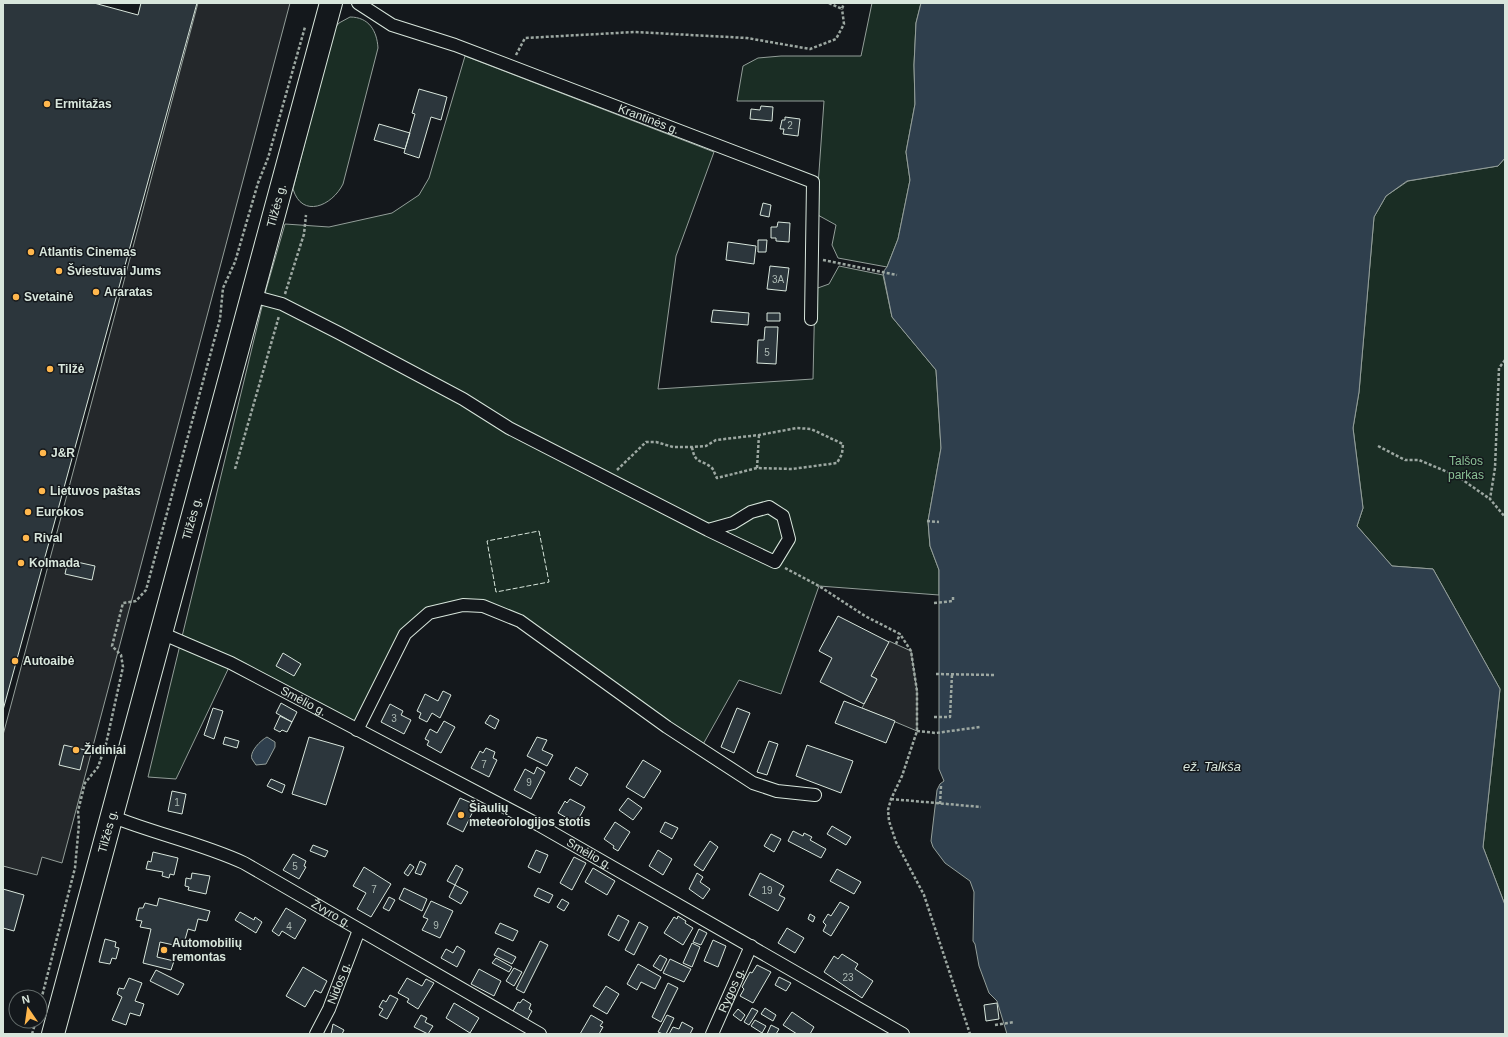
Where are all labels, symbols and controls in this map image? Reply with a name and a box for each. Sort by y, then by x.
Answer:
place label: Ermitažas [55,97,112,111]
marker: Ermitažas [42,99,52,109]
street label: Krantinės g. [616,101,681,137]
house number: 2 [787,120,793,131]
street label: Tilžės g. [264,182,289,229]
place label: Atlantis Cinemas [39,245,137,259]
marker: Atlantis Cinemas [26,247,36,257]
place label: Šviestuvai Jums [67,263,161,278]
marker: Šviestuvai Jums [54,266,64,276]
house number: 3A [772,274,784,285]
place label: Araratas [104,285,153,299]
marker: Araratas [91,287,101,297]
place label: Svetainė [24,290,74,304]
marker: Svetainė [11,292,21,302]
house number: 5 [764,347,770,358]
place label: Tilžė [58,362,85,376]
marker: Tilžė [45,364,55,374]
place label: J&R [51,446,75,460]
marker: J&R [38,448,48,458]
park label: Talšos parkas [1448,454,1484,482]
place label: Lietuvos paštas [50,484,141,498]
marker: Lietuvos paštas [37,486,47,496]
street label: Tilžės g. [179,495,205,542]
place label: Eurokos [36,505,84,519]
marker: Eurokos [23,507,33,517]
place label: Rival [34,531,63,545]
marker: Rival [21,533,31,543]
place label: Kolmada [29,556,80,570]
marker: Kolmada [16,558,26,568]
place label: Autoaibė [23,654,75,668]
marker: Autoaibė [10,656,20,666]
street label: Smėlio g. [278,683,329,719]
house number: 3 [391,713,397,724]
place label: Židiniai [84,742,126,757]
marker: Židiniai [71,745,81,755]
house number: 7 [481,759,487,770]
water label: ež. Talkša [1183,759,1241,774]
house number: 9 [526,777,532,788]
house number: 1 [174,797,180,808]
place label: Šiaulių meteorologijos stotis [469,800,591,829]
street label: Tilžės g. [95,808,120,854]
marker: Šiaulių meteorologijos stotis [456,810,466,820]
street label: Smėlio g. [564,835,614,872]
house number: 5 [292,861,298,872]
house number: 7 [371,884,377,895]
house number: 19 [761,885,773,896]
street label: Žvyro g. [309,896,354,930]
house number: 9 [433,920,439,931]
house number: 4 [286,921,292,932]
place label: Automobilių remontas [172,936,242,964]
marker: Automobilių remontas [159,945,169,955]
street label: Nidos g. [325,960,353,1006]
street label: Rygos g. [715,966,747,1015]
house number: 23 [842,972,854,983]
north arrow [8,989,48,1029]
text: N [21,993,31,1006]

